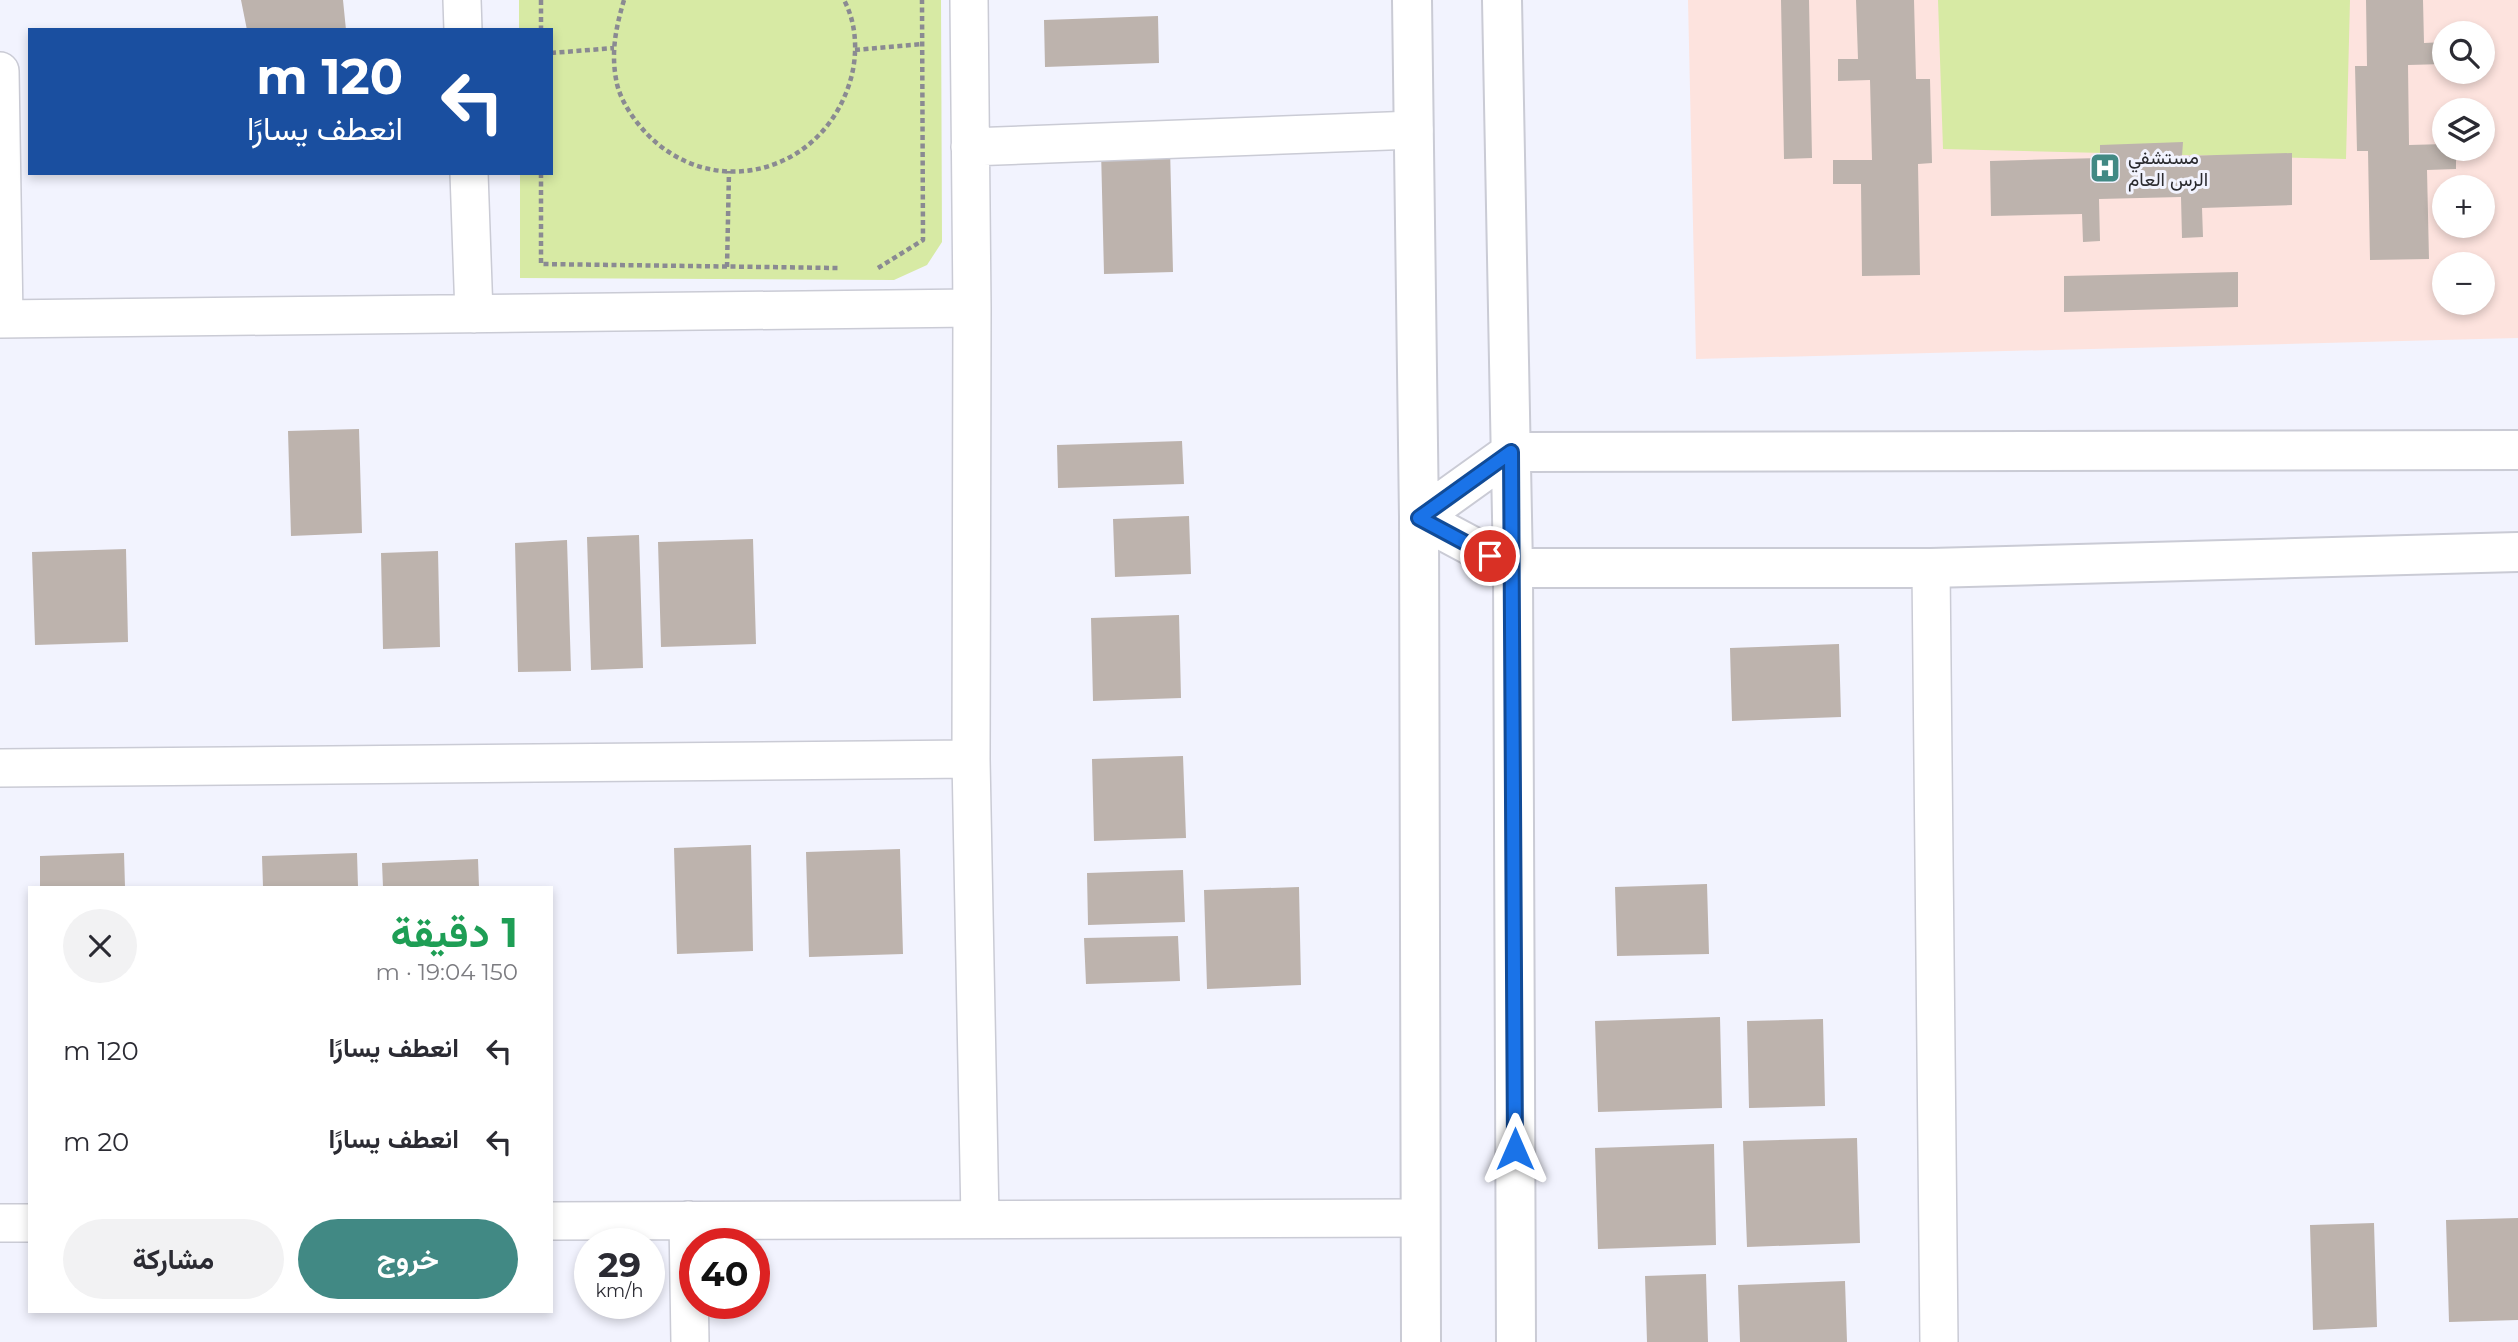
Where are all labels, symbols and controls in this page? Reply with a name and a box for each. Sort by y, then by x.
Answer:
map controls [2432,21,2495,315]
button: search [2432,21,2495,84]
text: 120 m [256,47,403,106]
icon: left [427,56,518,147]
button: layers [2432,98,2495,161]
text: انعطف يسارًا [247,109,403,148]
place label: مستشفي الرس العام [2128,146,2208,192]
hospital icon: مستشفي الرس العام [2088,151,2122,185]
button: + [2432,175,2495,238]
button: − [2432,252,2495,315]
pin [1460,526,1520,586]
icon: arrive [1471,537,1509,575]
text: 1 دقيقة [391,906,518,958]
button: close [63,909,137,983]
text: 150 m · 19:04 [376,958,518,986]
text: انعطف يسارًا [329,1032,459,1064]
icon: left [480,1032,518,1070]
text: 120 m [63,1035,139,1067]
position arrow [1478,1112,1552,1186]
text: انعطف يسارًا [329,1123,459,1155]
icon: left [480,1123,518,1161]
text: 20 m [63,1126,129,1158]
button: مشاركة [63,1219,284,1299]
button: خروج [298,1219,518,1299]
speed limit sign: 40 [679,1228,770,1319]
text: 29 [598,1243,641,1286]
text: km/h [595,1280,644,1302]

